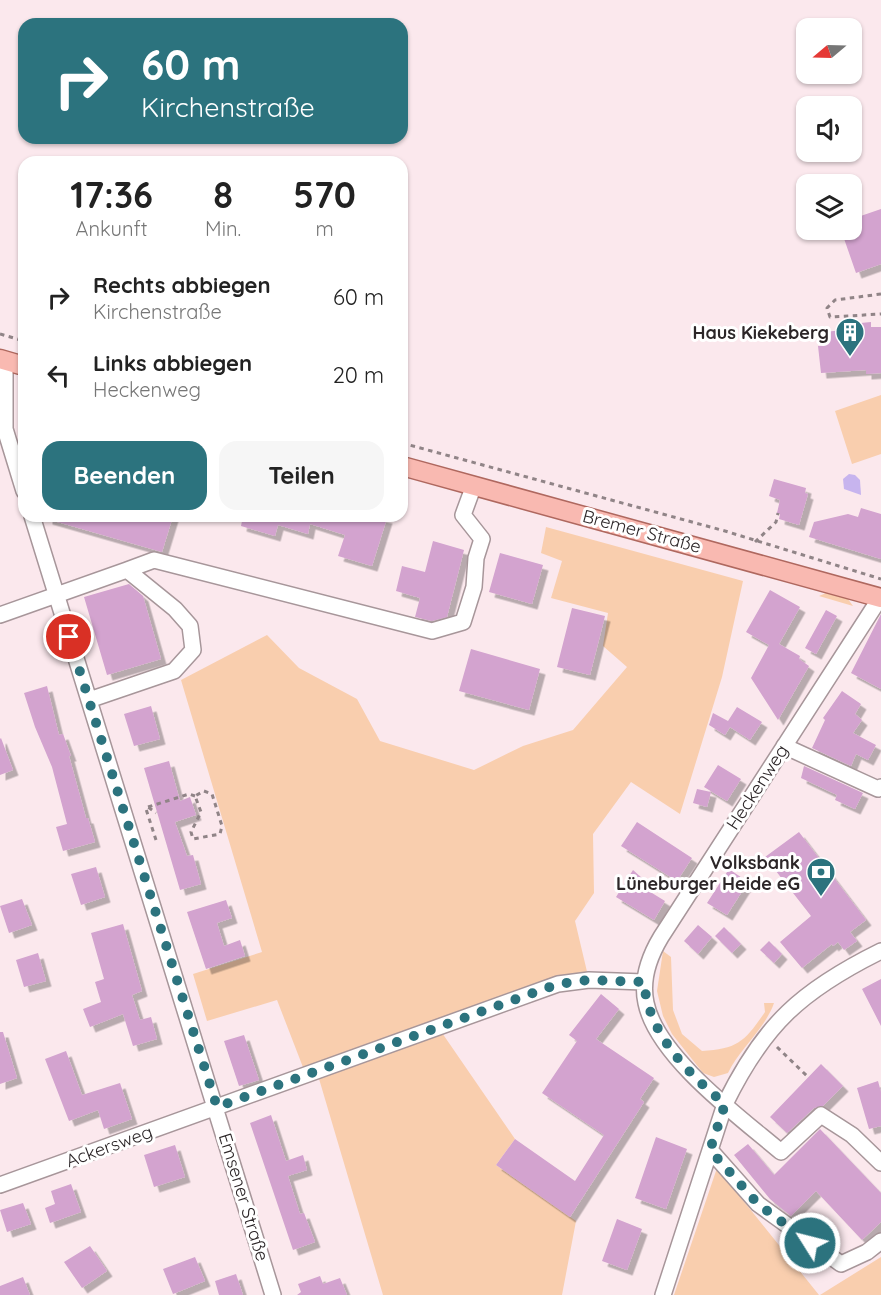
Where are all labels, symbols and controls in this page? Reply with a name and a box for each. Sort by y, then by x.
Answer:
north arrow [796,18,862,84]
map controls [796,18,862,240]
text: 60 m [141,38,241,91]
icon: right [42,42,120,120]
text: Kirchenstraße [141,90,315,124]
button: sound [796,96,862,162]
text: 17:36 [70,172,153,217]
text: 8 [213,172,233,217]
text: 570 [293,172,356,217]
button: layers [796,174,862,240]
text: Ankunft [76,216,148,241]
text: Min. [205,216,241,241]
text: m [315,216,334,241]
text: Rechts abbiegen [93,271,271,299]
icon: right [42,281,75,314]
text: 60 m [333,283,384,311]
text: Kirchenstraße [93,299,222,324]
building icon: Haus Kiekeberg [834,316,866,358]
place label: Haus Kiekeberg [693,321,829,344]
text: Links abbiegen [93,349,252,377]
icon: left [42,359,75,392]
text: 20 m [333,361,384,389]
text: Heckenweg [93,377,201,402]
button: Beenden [42,441,207,510]
button: Teilen [219,441,384,510]
street label: Bremer Straße [580,504,704,558]
pin [43,611,94,662]
icon: arrive [52,620,85,653]
street label: Heckenweg [721,740,793,834]
place label: Volksbank Lüneburger Heide eG [616,851,800,895]
bank icon: Volksbank Lüneburger Heide eG [805,856,837,898]
street label: Ackersweg [63,1120,155,1172]
street label: Emsener Straße [214,1130,274,1264]
position arrow [778,1211,842,1275]

